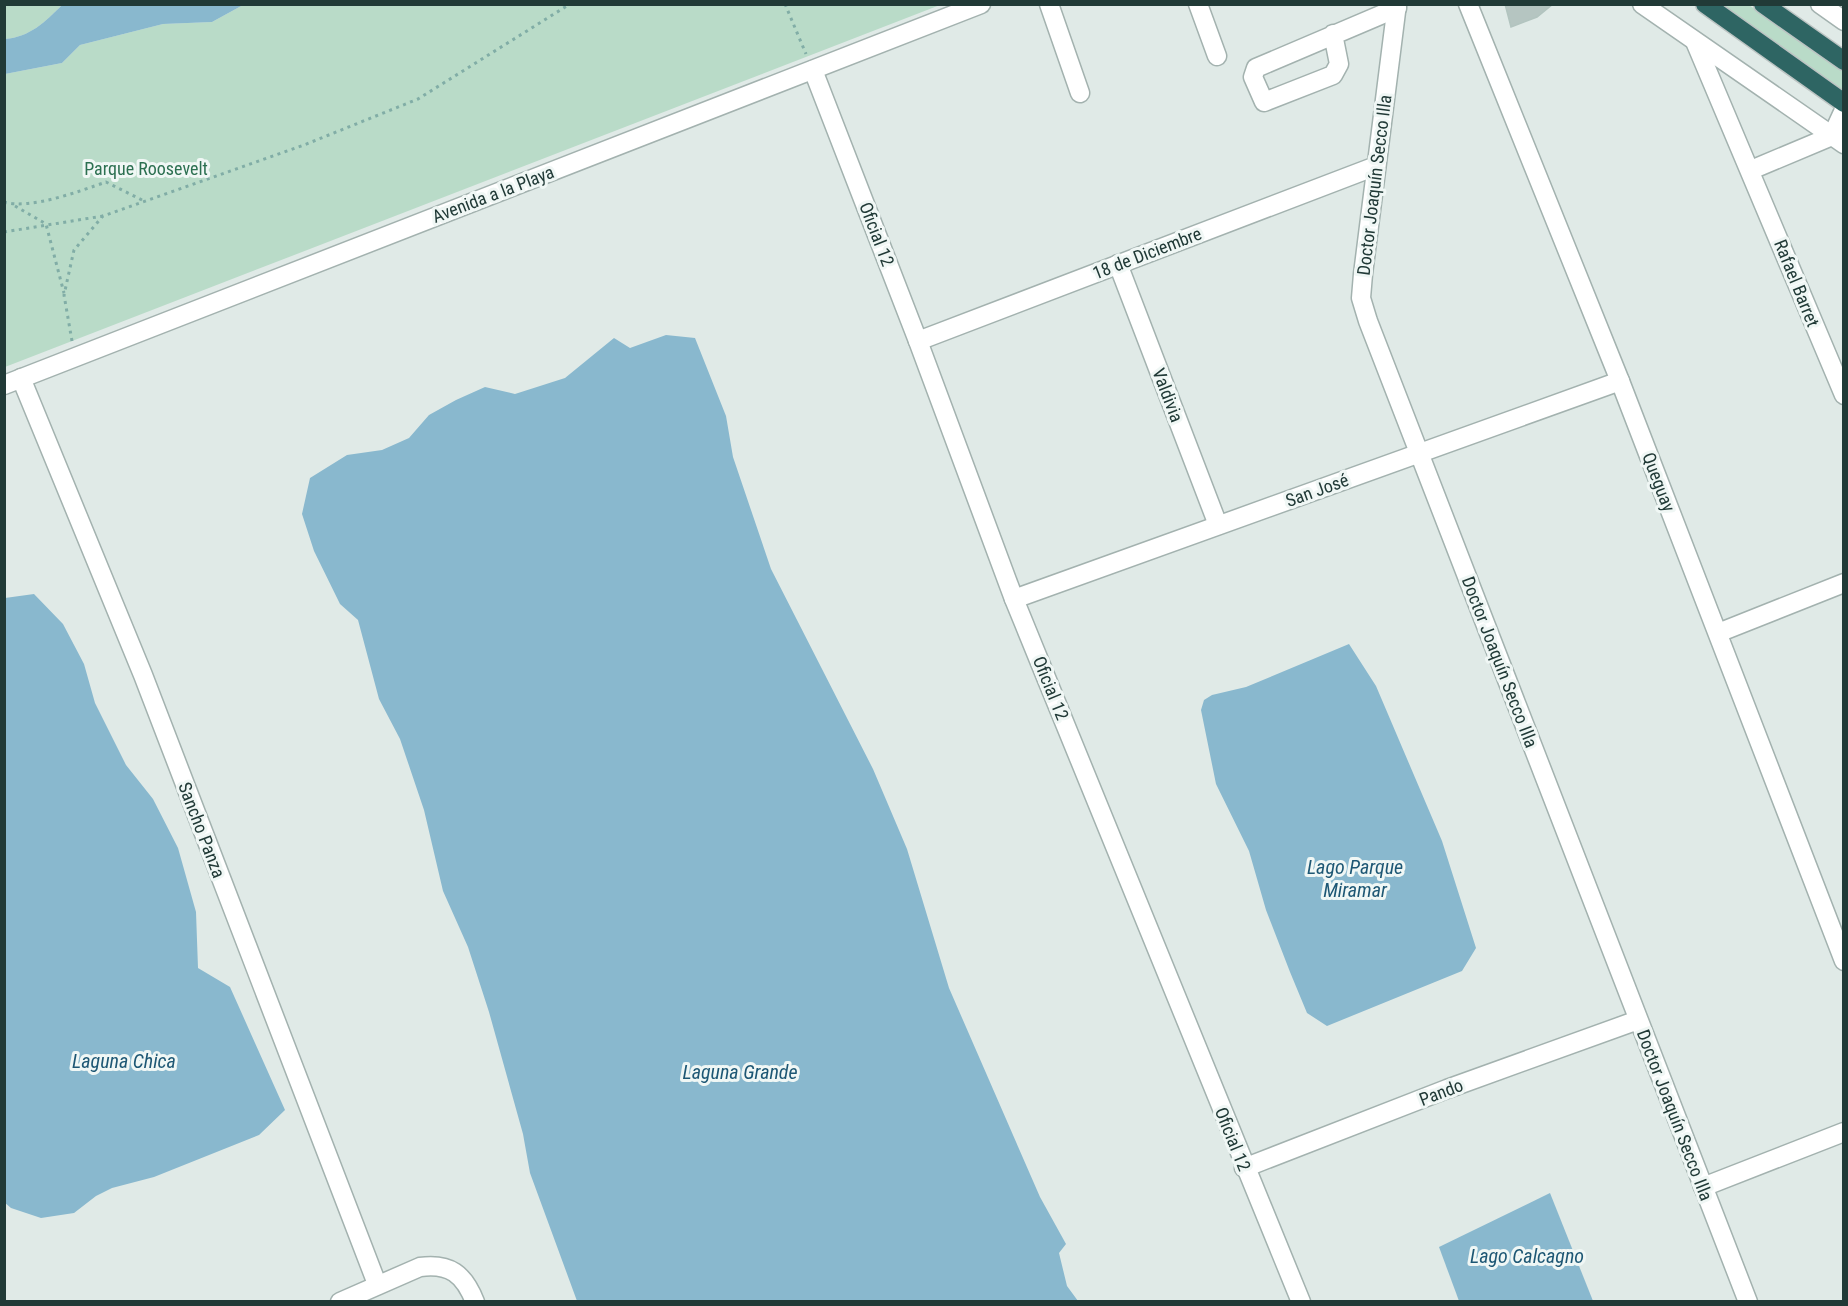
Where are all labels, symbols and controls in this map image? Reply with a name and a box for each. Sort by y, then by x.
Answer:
street label: Doctor Joaquín Secco Illa [1353,94,1395,276]
park label: Parque Roosevelt [84,158,208,179]
street label: Avenida a la Playa [429,161,557,227]
street label: Oficial 12 [855,199,899,269]
street label: 18 de Diciembre [1090,223,1204,283]
street label: Rafael Barret [1770,236,1824,330]
street label: Valdivia [1148,365,1188,425]
street label: Queguay [1638,450,1680,515]
street label: San José [1283,469,1351,511]
street label: Doctor Joaquín Secco Illa [1458,574,1542,750]
street label: Oficial 12 [1029,653,1073,723]
street label: Sancho Panza [174,779,230,881]
water label: Lago Parque Miramar [1307,855,1403,902]
street label: Doctor Joaquín Secco Illa [1633,1027,1717,1203]
water label: Laguna Chica [72,1049,176,1073]
water label: Laguna Grande [682,1060,798,1084]
street label: Pando [1416,1074,1466,1110]
street label: Oficial 12 [1211,1104,1255,1174]
water label: Lago Calcagno [1470,1244,1584,1268]

